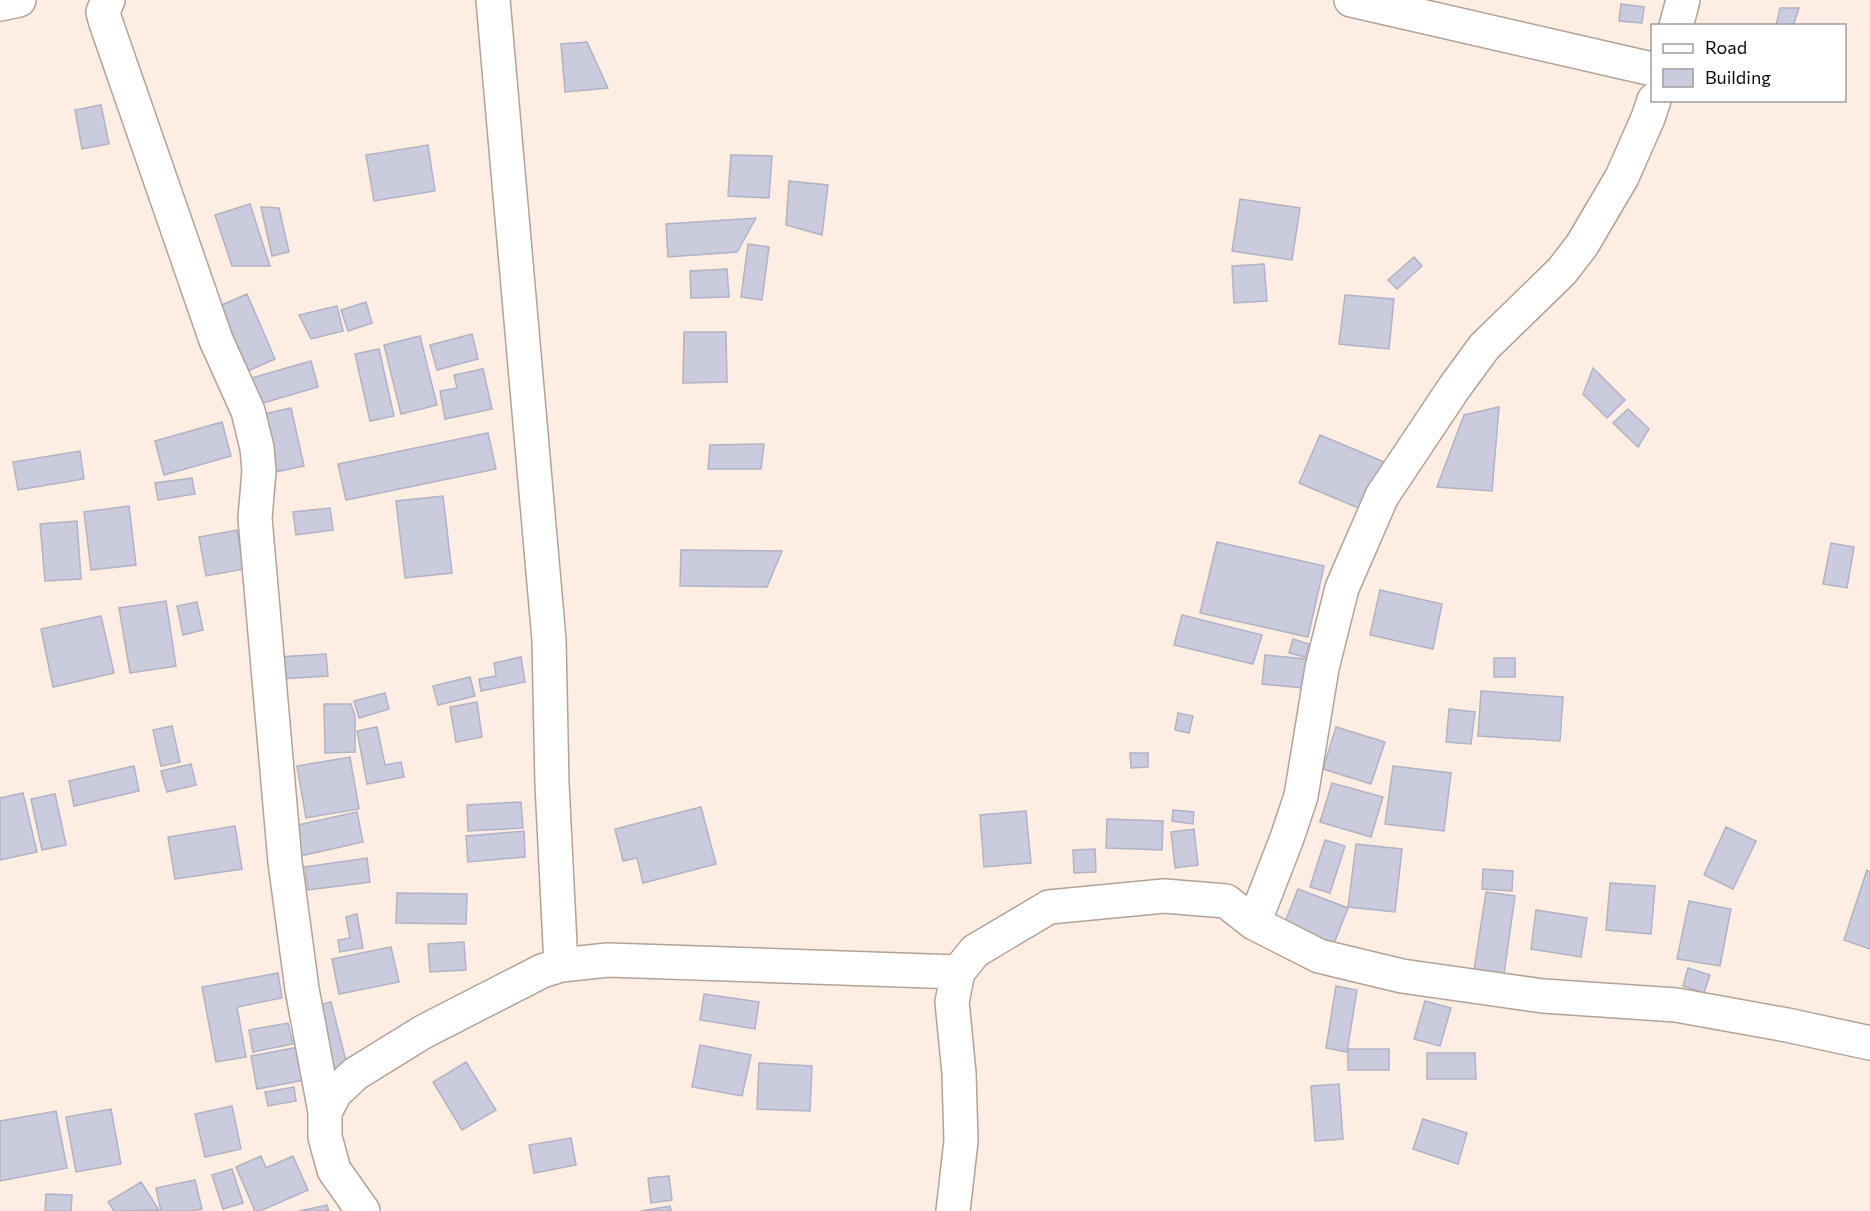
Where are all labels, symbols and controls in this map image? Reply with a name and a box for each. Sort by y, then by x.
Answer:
legend [1651,24,1846,102]
text: Road [1705,36,1747,58]
text: Building [1705,66,1771,88]

